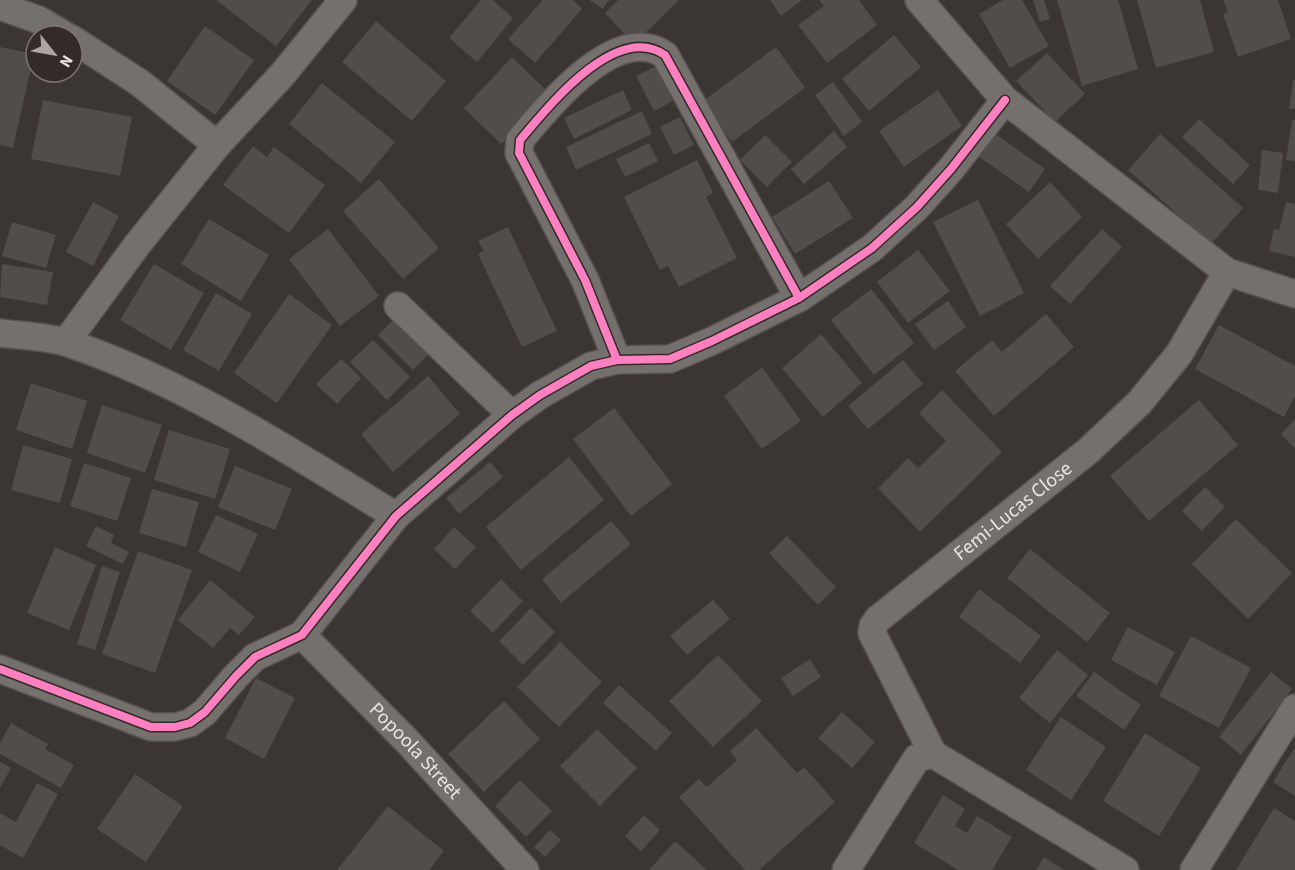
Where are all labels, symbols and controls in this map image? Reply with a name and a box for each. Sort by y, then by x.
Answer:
north arrow [24,24,84,84]
text: N [54,51,78,71]
street label: Femi-Lucas Close [948,455,1078,567]
street label: Popoola Street [362,696,468,806]

